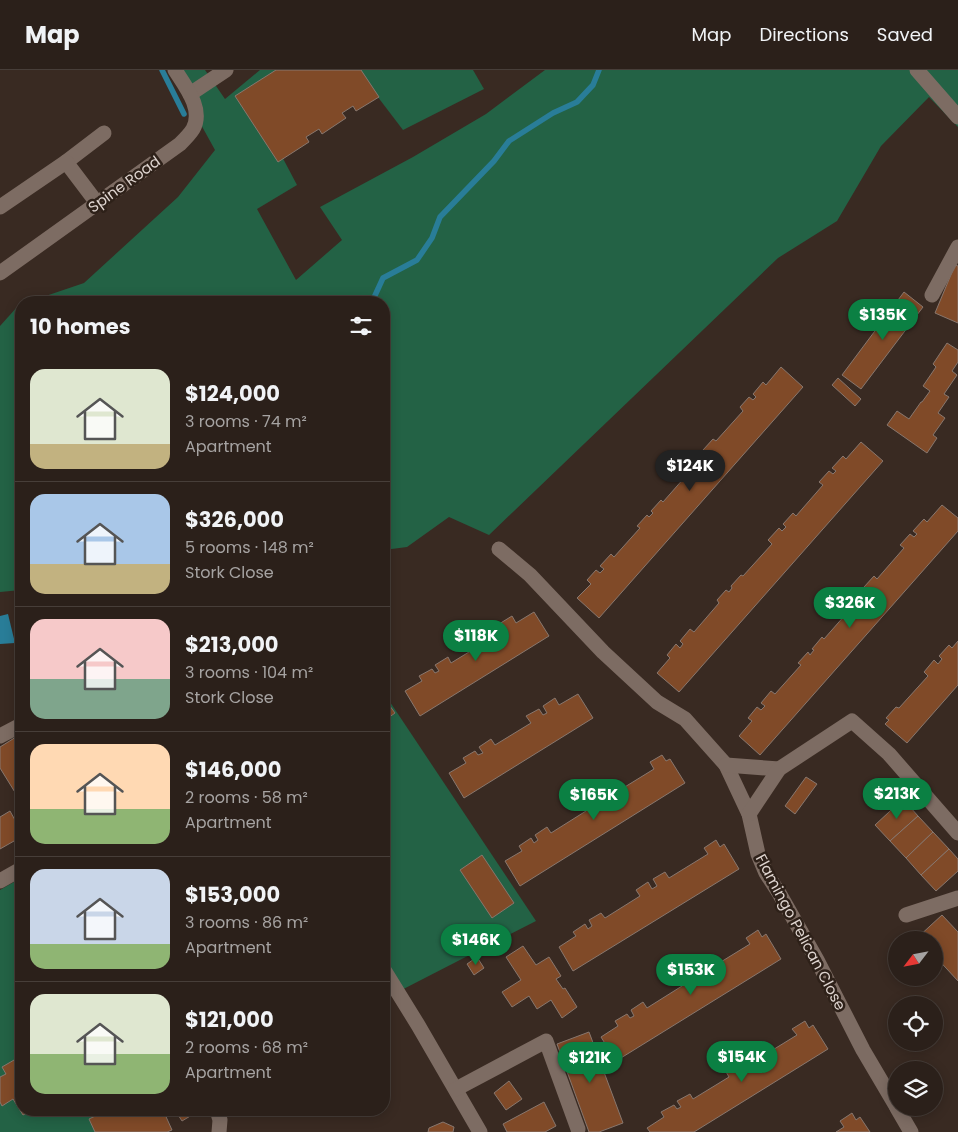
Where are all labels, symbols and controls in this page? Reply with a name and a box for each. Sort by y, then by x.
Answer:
text: Map [25,18,80,51]
text: Map [692,22,731,47]
text: Directions [759,22,849,47]
text: Saved [877,22,933,47]
street label: Spine Road [84,151,164,217]
pin: $135K [848,298,918,341]
text: $135K [859,303,907,326]
text: 10 homes [30,312,130,341]
icon: filters [347,312,375,340]
text: $124,000 [185,379,280,408]
icon: home [70,389,130,449]
text: 3 rooms · 74 m² [185,410,307,433]
text: Apartment [185,435,272,458]
pin: $124K [655,450,725,492]
text: $124K [666,454,714,477]
text: $326,000 [185,505,284,534]
icon: home [70,514,130,574]
text: 5 rooms · 148 m² [185,536,314,559]
text: Stork Close [185,561,274,584]
pin: $326K [815,586,885,629]
text: $326K [825,591,875,614]
pin: $118K [441,620,511,662]
text: $118K [454,624,498,647]
text: $213,000 [185,630,279,659]
icon: home [70,639,130,699]
text: 3 rooms · 104 m² [185,661,313,684]
text: Stork Close [185,686,274,709]
text: $146,000 [185,755,281,784]
icon: home [70,764,130,824]
pin: $165K [559,778,629,821]
pin: $213K [862,778,932,820]
text: $213K [874,782,920,805]
text: $165K [570,783,618,806]
text: 2 rooms · 58 m² [185,786,308,809]
text: Apartment [185,811,272,834]
street label: Flamingo Pelican Close [751,850,851,1014]
text: $153,000 [185,880,280,909]
icon: home [70,889,130,949]
text: 3 rooms · 86 m² [185,911,308,934]
pin: $146K [441,924,511,966]
text: $146K [452,928,500,951]
north arrow [888,931,942,986]
map controls [888,931,943,1116]
text: Apartment [185,936,272,959]
pin: $153K [656,954,726,996]
text: $153K [667,958,715,981]
button: locate [888,996,943,1051]
text: $121,000 [185,1005,274,1034]
icon: home [70,1014,130,1074]
text: 2 rooms · 68 m² [185,1036,308,1059]
pin: $154K [707,1040,777,1083]
pin: $121K [555,1042,625,1084]
text: $154K [718,1045,766,1068]
text: $121K [569,1046,611,1069]
text: Apartment [185,1061,272,1084]
button: layers [888,1061,943,1116]

